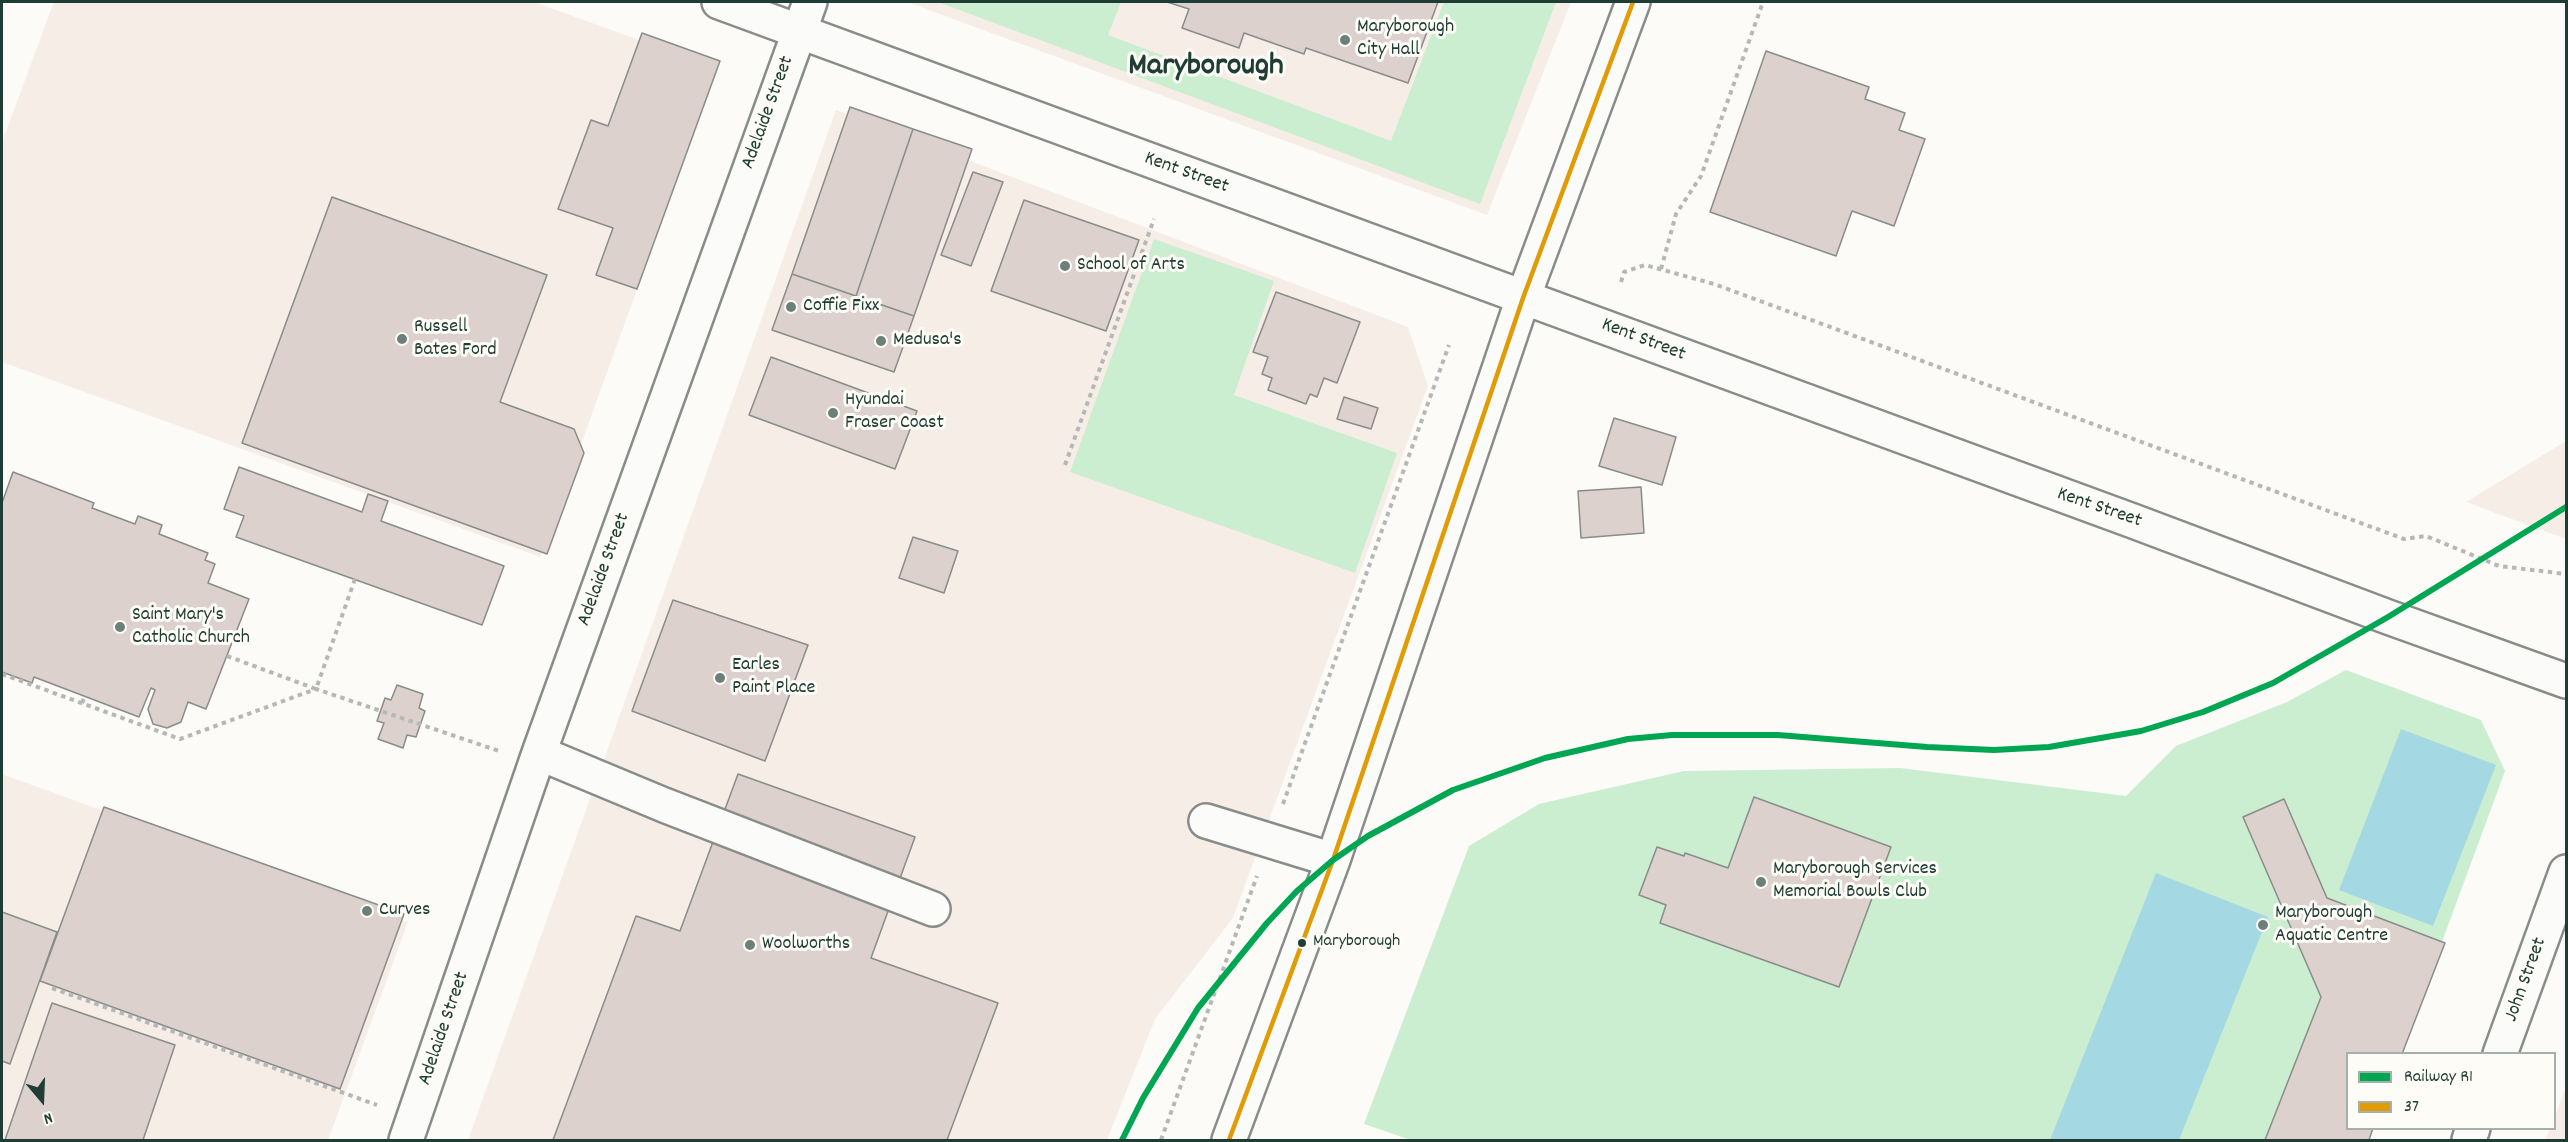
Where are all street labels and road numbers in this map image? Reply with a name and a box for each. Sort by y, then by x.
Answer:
street label: Adelaide Street [738,53,800,173]
street label: Kent Street [1141,148,1231,200]
street label: Kent Street [1598,314,1688,368]
street label: Kent Street [2054,483,2144,535]
street label: Adelaide Street [574,510,636,630]
street label: John Street [2501,935,2553,1025]
street label: Adelaide Street [414,969,476,1089]

